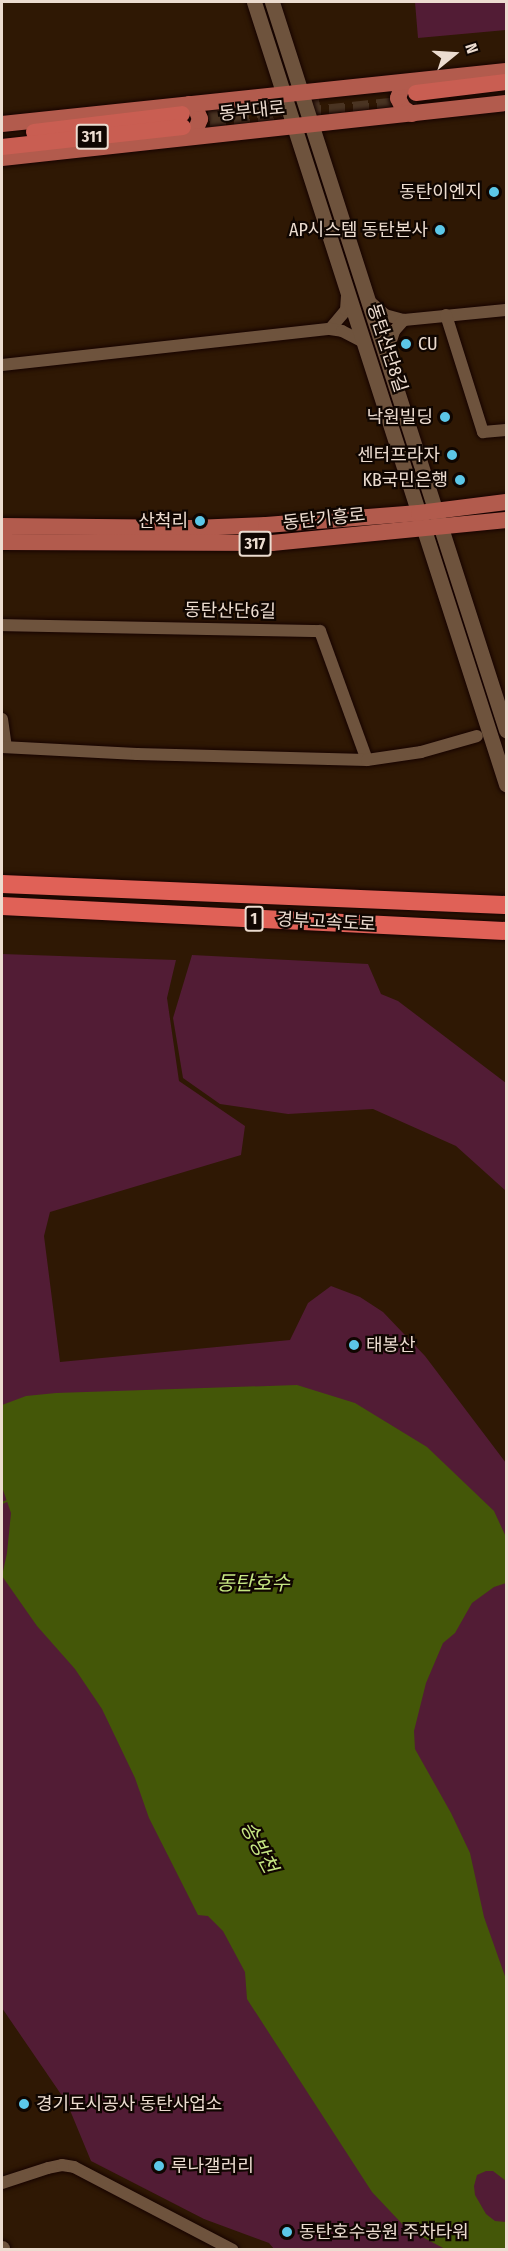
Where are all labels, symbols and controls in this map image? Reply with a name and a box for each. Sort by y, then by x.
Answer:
north arrow [424,24,484,84]
text: N [461,41,482,56]
street label: 동부대로 [218,97,286,125]
road number: 311 [76,124,109,150]
place label: 동탄이엔지 [399,181,482,203]
marker: 동탄이엔지 [487,185,501,199]
place label: AP시스템 동탄본사 [289,219,428,241]
marker: AP시스템 동탄본사 [433,223,447,237]
street label: 동탄산단8길 [363,301,411,395]
place label: CU [418,333,438,355]
marker: CU [399,337,413,351]
place label: 낙원빌딩 [367,406,433,428]
marker: 낙원빌딩 [438,410,452,424]
place label: 센터프라자 [357,444,440,466]
marker: 센터프라자 [445,448,459,462]
place label: KB국민은행 [362,469,448,491]
marker: KB국민은행 [453,473,467,487]
street label: 동탄기흥로 [282,504,366,534]
place label: 산척리 [138,510,188,532]
marker: 산척리 [193,514,207,528]
road number: 317 [238,531,272,557]
street label: 동탄산단6길 [184,599,276,623]
road number: 1 [244,906,264,932]
street label: 경부고속도로 [276,909,376,935]
place label: 태봉산 [366,1334,416,1356]
marker: 태봉산 [347,1338,361,1352]
water label: 동탄호수 [216,1571,290,1595]
water label: 송방천 [235,1817,283,1877]
place label: 경기도시공사 동탄사업소 [36,2093,222,2115]
marker: 경기도시공사 동탄사업소 [17,2097,31,2111]
place label: 루나갤러리 [171,2155,254,2177]
marker: 루나갤러리 [152,2159,166,2173]
place label: 동탄호수공원 주차타워 [299,2221,469,2243]
marker: 동탄호수공원 주차타워 [280,2225,294,2239]

